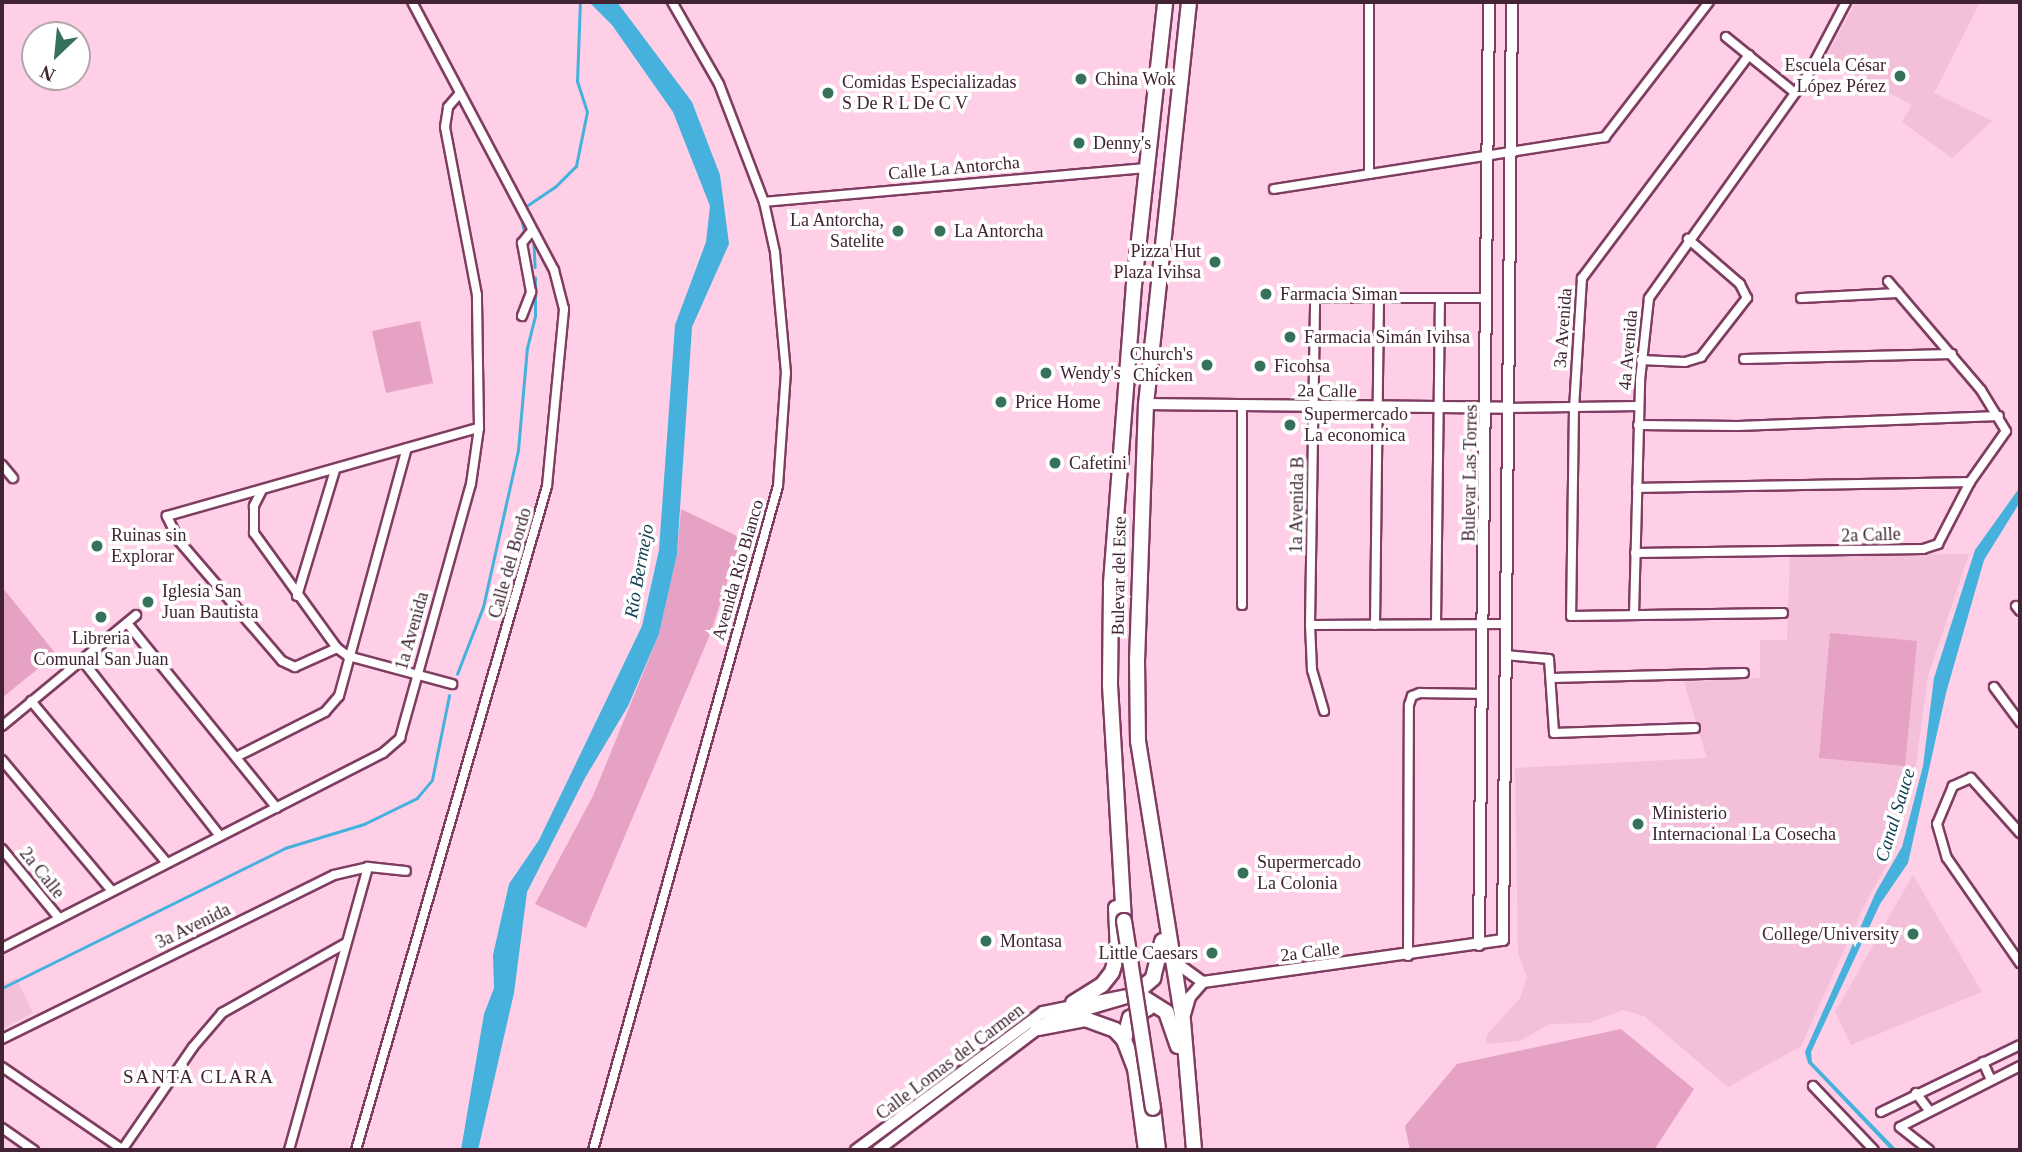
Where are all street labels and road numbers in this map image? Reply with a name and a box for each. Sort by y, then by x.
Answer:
street label: Calle La Antorcha [887,151,1021,185]
street label: 3a Avenida [1549,287,1577,369]
street label: 4a Avenida [1614,309,1642,391]
street label: 2a Calle [1297,380,1357,402]
street label: Bulevar Las Torres [1458,404,1482,542]
street label: 1a Avenida B [1285,456,1309,554]
street label: Avenida Río Blanco [708,497,768,643]
street label: Calle del Bordo [484,505,536,621]
street label: Bulevar del Este [1107,516,1131,636]
street label: 2a Calle [1841,523,1901,547]
street label: 1a Avenida [390,589,434,673]
street label: 2a Calle [15,843,69,903]
street label: 3a Avenida [152,899,234,953]
street label: 2a Calle [1279,938,1341,966]
street label: Calle Lomas del Carmen [872,999,1028,1125]

